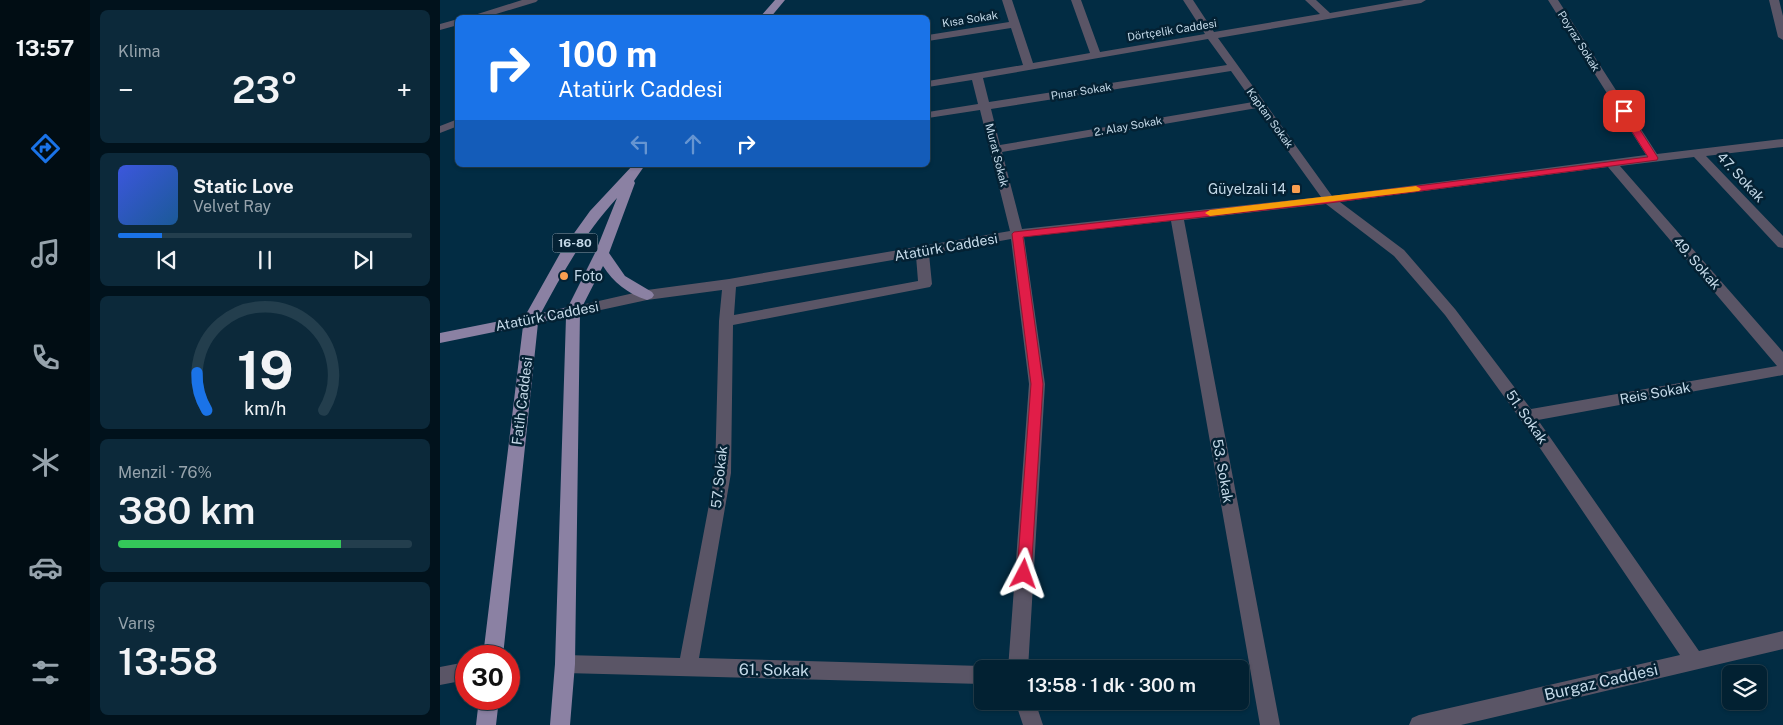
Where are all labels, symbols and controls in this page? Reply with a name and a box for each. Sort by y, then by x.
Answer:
street label: Kısa Sokak [941,9,999,29]
street label: Poyraz Sokak [1556,9,1602,73]
street label: Dörtçelik Caddesi [1126,17,1218,44]
text: 100 m [558,34,657,75]
text: 13:57 [16,35,74,61]
icon: right [475,35,540,100]
text: Klima [118,42,160,61]
text: 23° [232,67,298,112]
text: − [118,73,134,106]
text: + [396,73,412,106]
text: Atatürk Caddesi [558,76,723,102]
street label: Pınar Sokak [1050,80,1112,102]
street label: Kaptan Sokak [1244,86,1296,150]
pin [1603,90,1645,132]
icon: arrive [1610,97,1638,125]
street label: 2. Alay Sokak [1093,114,1163,138]
street label: Murat Sokak [983,122,1011,188]
icon: left [626,130,654,158]
icon: ahead [679,130,707,158]
icon: right [732,130,760,158]
icon: directions [28,131,63,166]
street label: 47. Sokak [1714,149,1768,205]
text: Static Love [193,175,294,197]
place label: Güyelzali 14 [1208,181,1286,197]
marker: Güyelzali 14 [1290,183,1302,195]
text: Velvet Ray [193,197,271,216]
street label: Atatürk Caddesi [893,230,999,264]
street label: 49. Sokak [1670,233,1724,293]
road number: 16-80 [552,234,598,252]
icon: music [28,236,63,271]
icon: previous [153,246,181,274]
icon: pause [251,246,279,274]
icon: next [349,246,377,274]
place label: Foto [574,268,603,284]
marker: Foto [558,270,570,282]
street label: Atatürk Caddesi [494,298,600,334]
icon: phone [28,340,63,375]
text: 19 [237,340,293,401]
street label: Fatih Caddesi [509,356,535,446]
street label: Reis Sokak [1618,379,1692,407]
street label: 51. Sokak [1503,387,1551,447]
text: km/h [244,398,286,419]
street label: 53. Sokak [1209,438,1237,504]
icon: climate [28,445,63,480]
street label: 57. Sokak [708,445,730,509]
text: Menzil · 76% [118,463,212,482]
text: 380 km [118,488,255,533]
position arrow [997,547,1049,599]
icon: car [28,550,63,585]
text: Varış [118,614,155,633]
text: 13:58 [118,639,218,684]
speed limit sign: 30 [455,645,520,710]
icon: filters [28,655,63,690]
street label: 61. Sokak [739,660,809,680]
street label: Burgaz Caddesi [1542,660,1660,704]
map controls [1722,665,1767,710]
button: layers [1722,665,1767,710]
text: 13:58 · 1 dk · 300 m [1027,674,1196,696]

